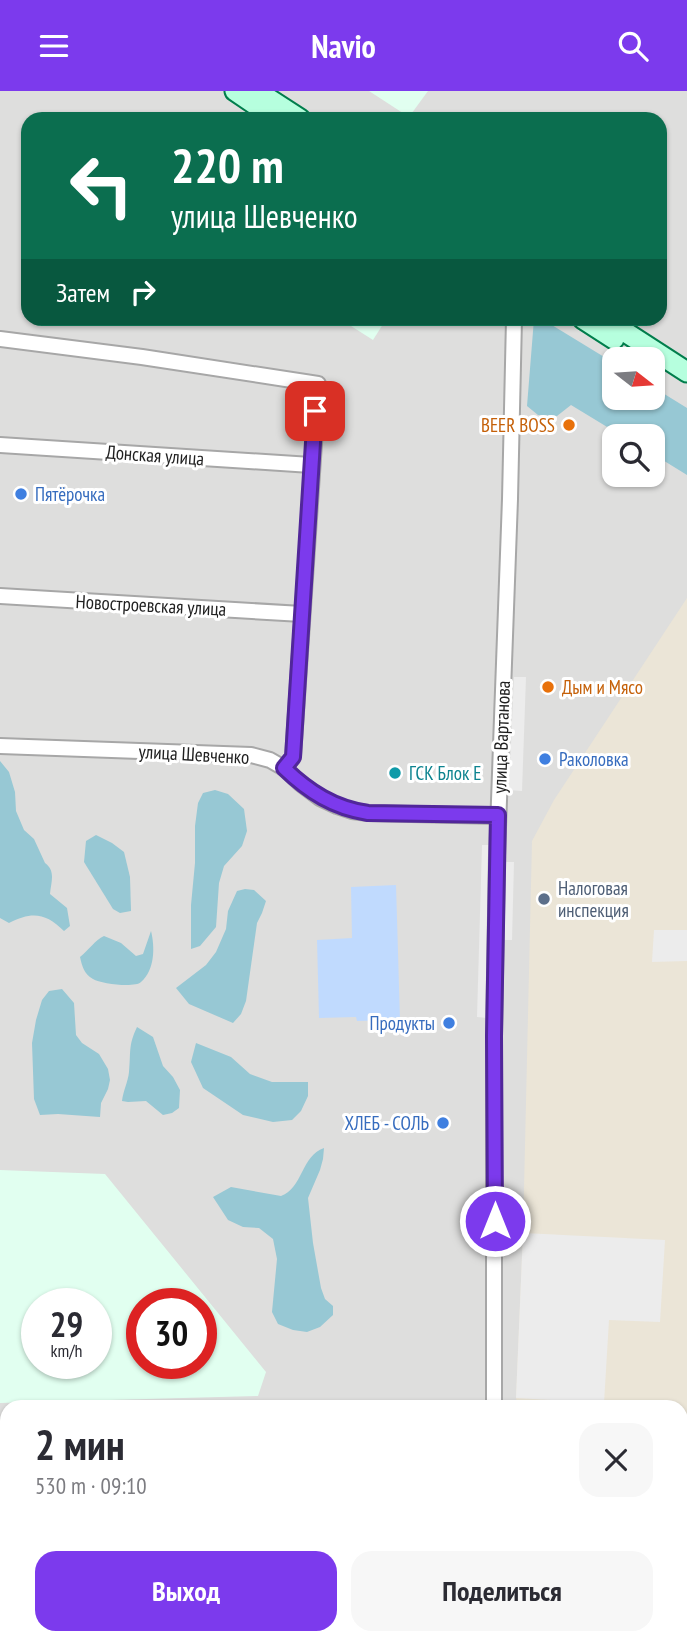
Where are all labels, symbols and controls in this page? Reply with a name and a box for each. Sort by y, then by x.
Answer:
text: Navio [311,25,376,67]
icon: menu [35,27,73,65]
icon: search [614,27,652,65]
text: 220 m [171,133,284,197]
icon: left [56,140,147,231]
text: улица Шевченко [171,195,358,237]
icon: right [124,273,162,311]
text: Затем [56,276,110,309]
north arrow [602,347,665,409]
map controls [602,347,665,487]
pin [285,381,345,441]
icon: arrive [296,392,334,430]
place label: BEER BOSS [481,413,555,437]
marker: BEER BOSS [561,417,577,433]
button: search [602,424,665,487]
street label: Донская улица [105,440,205,470]
place label: Пятёрочка [35,482,105,506]
marker: Пятёрочка [13,486,29,502]
street label: Новостроевская улица [75,589,227,621]
place label: Дым и Мясо [562,675,643,699]
marker: Дым и Мясо [540,679,556,695]
street label: улица Вартанова [487,680,515,794]
street label: улица Шевченко [138,739,250,769]
place label: Раколовка [559,747,629,771]
marker: Раколовка [537,751,553,767]
place label: ГСК Блок Е [409,761,481,785]
marker: ГСК Блок Е [387,765,403,781]
place label: Налоговая инспекция [558,876,629,922]
marker: Налоговая инспекция [536,891,552,907]
place label: Продукты [369,1011,435,1035]
marker: Продукты [441,1015,457,1031]
place label: ХЛЕБ - СОЛЬ [345,1111,429,1135]
marker: ХЛЕБ - СОЛЬ [435,1115,451,1131]
position arrow [458,1184,532,1258]
speed limit sign: 30 [126,1288,217,1379]
text: 29 [50,1301,83,1347]
text: km/h [51,1339,82,1362]
text: 2 мин [35,1417,125,1472]
button: close [579,1423,653,1497]
text: 530 m · 09:10 [35,1471,147,1500]
button: Выход [35,1551,337,1631]
button: Поделиться [351,1551,653,1631]

